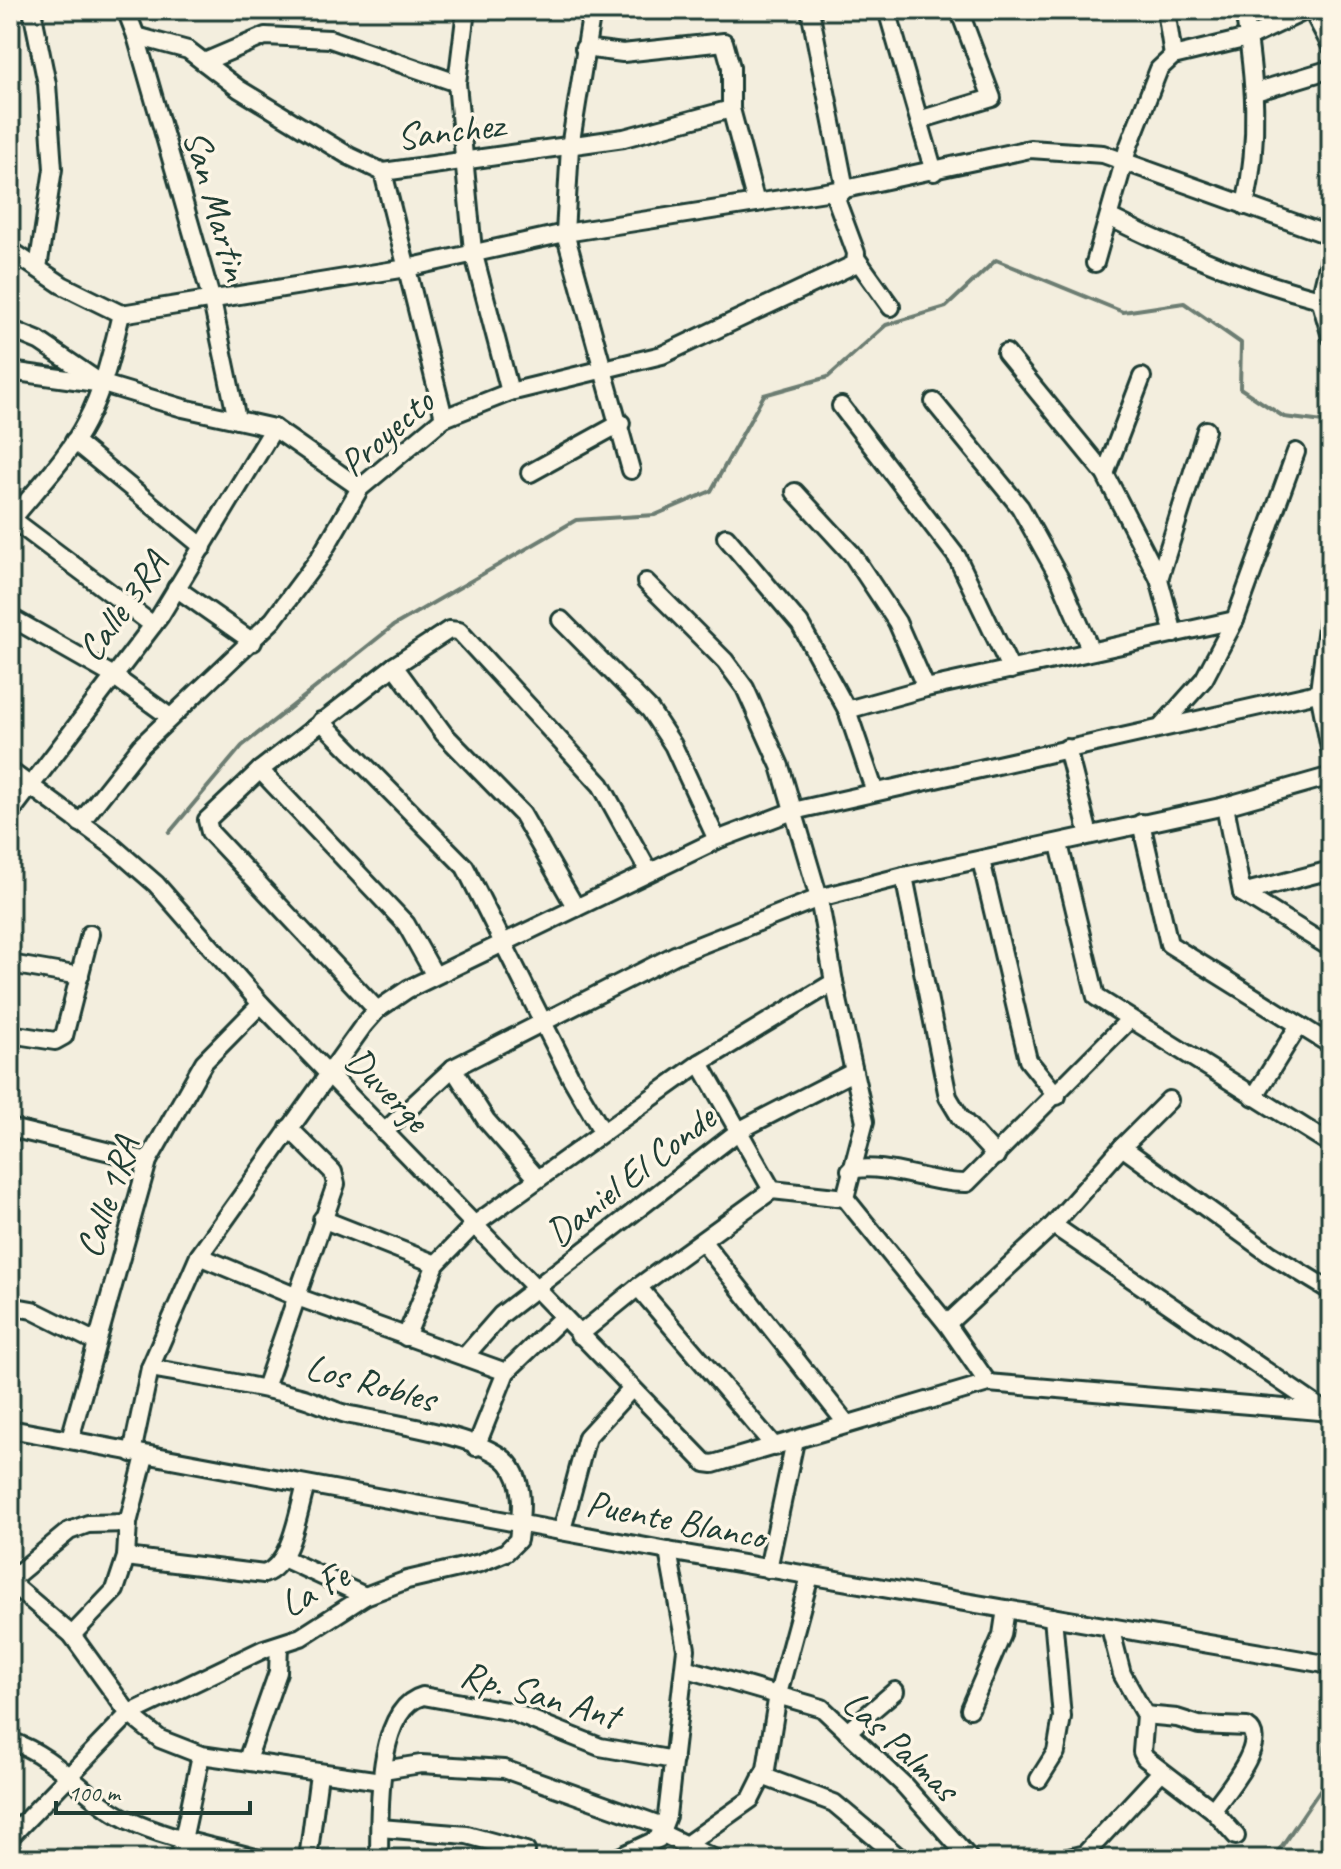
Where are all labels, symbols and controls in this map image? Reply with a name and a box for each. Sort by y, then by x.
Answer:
street label: Sanchez [394,100,510,160]
street label: San Martin [173,125,261,287]
street label: Proyecto [329,377,445,486]
street label: Calle 3RA [67,541,179,670]
street label: Duverge [336,1037,441,1144]
street label: Daniel El Conde [536,1093,727,1256]
street label: Calle 1RA [65,1129,151,1264]
street label: Los Robles [301,1343,445,1423]
street label: Puente Blanco [583,1479,773,1560]
street label: La Fe [272,1550,359,1627]
street label: Rp. San Ant [456,1650,629,1741]
street label: Las Palmas [833,1680,972,1814]
scale bar [56,1765,250,1815]
text: 100 m [68,1778,122,1808]

